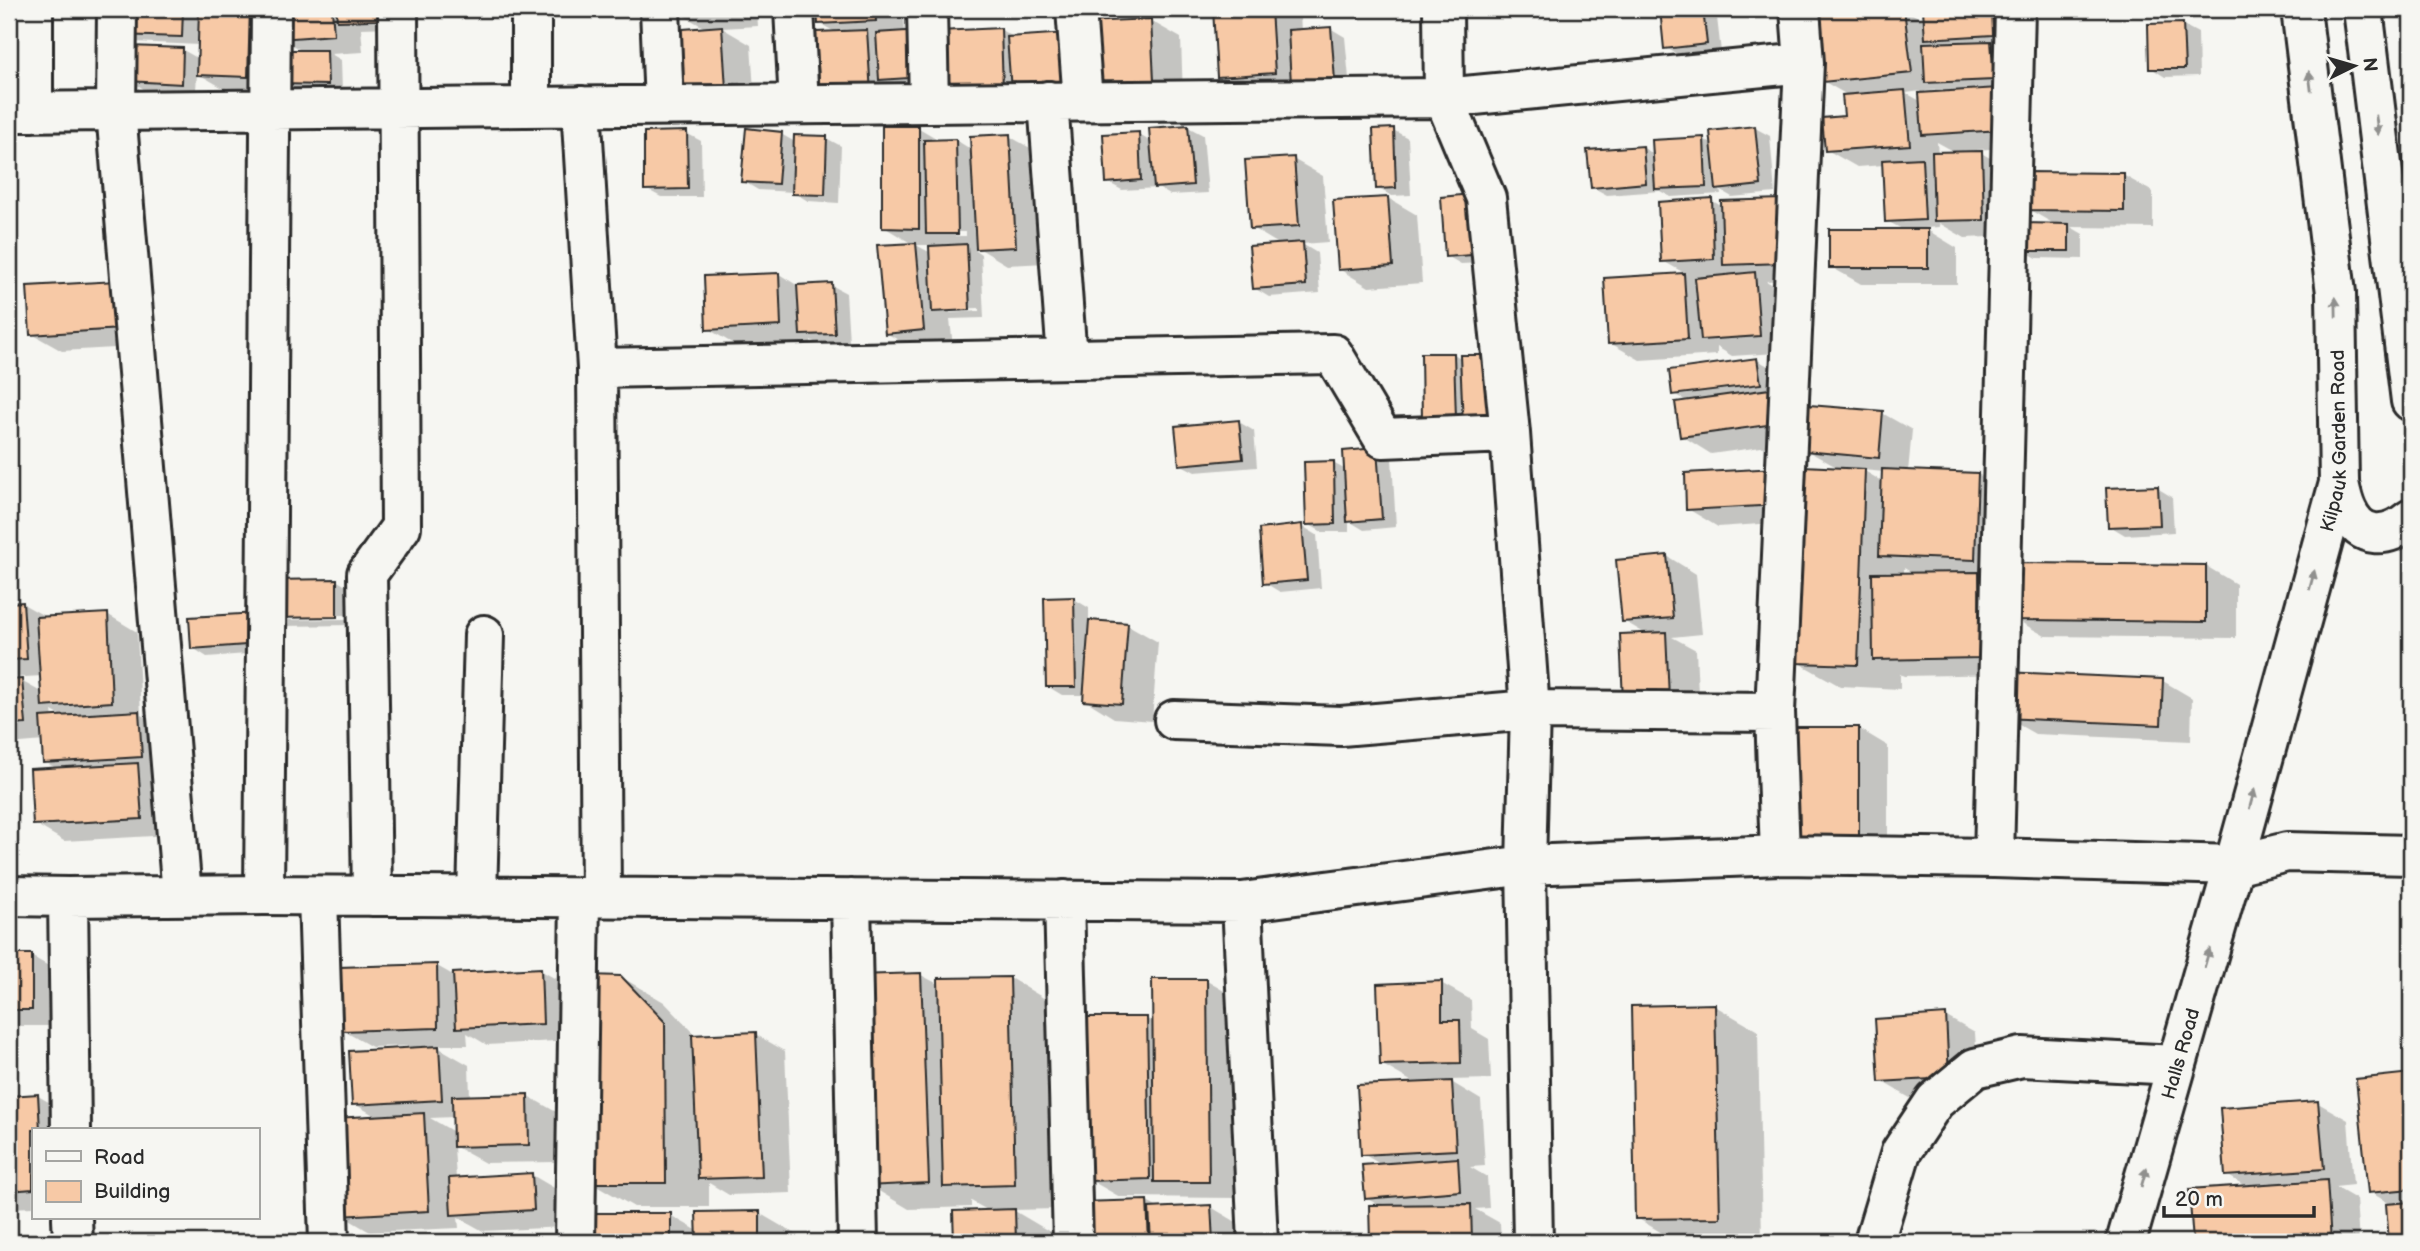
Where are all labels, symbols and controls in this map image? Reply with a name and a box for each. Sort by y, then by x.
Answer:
north arrow [2318,32,2388,102]
text: N [2357,57,2382,73]
one-way arrow [2304,70,2315,92]
one-way arrow [2372,114,2383,136]
one-way arrow [2330,295,2342,317]
street label: Kilpauk Garden Road [2316,349,2352,535]
one-way arrow [2307,568,2318,590]
one-way arrow [2247,788,2257,809]
one-way arrow [2202,947,2212,968]
street label: Halls Road [2157,1006,2205,1102]
legend [32,1128,259,1220]
text: Road [94,1145,145,1170]
one-way arrow [2140,1166,2150,1187]
scale bar [2164,1174,2315,1218]
text: Building [94,1179,170,1204]
text: 20 m [2175,1187,2223,1212]

